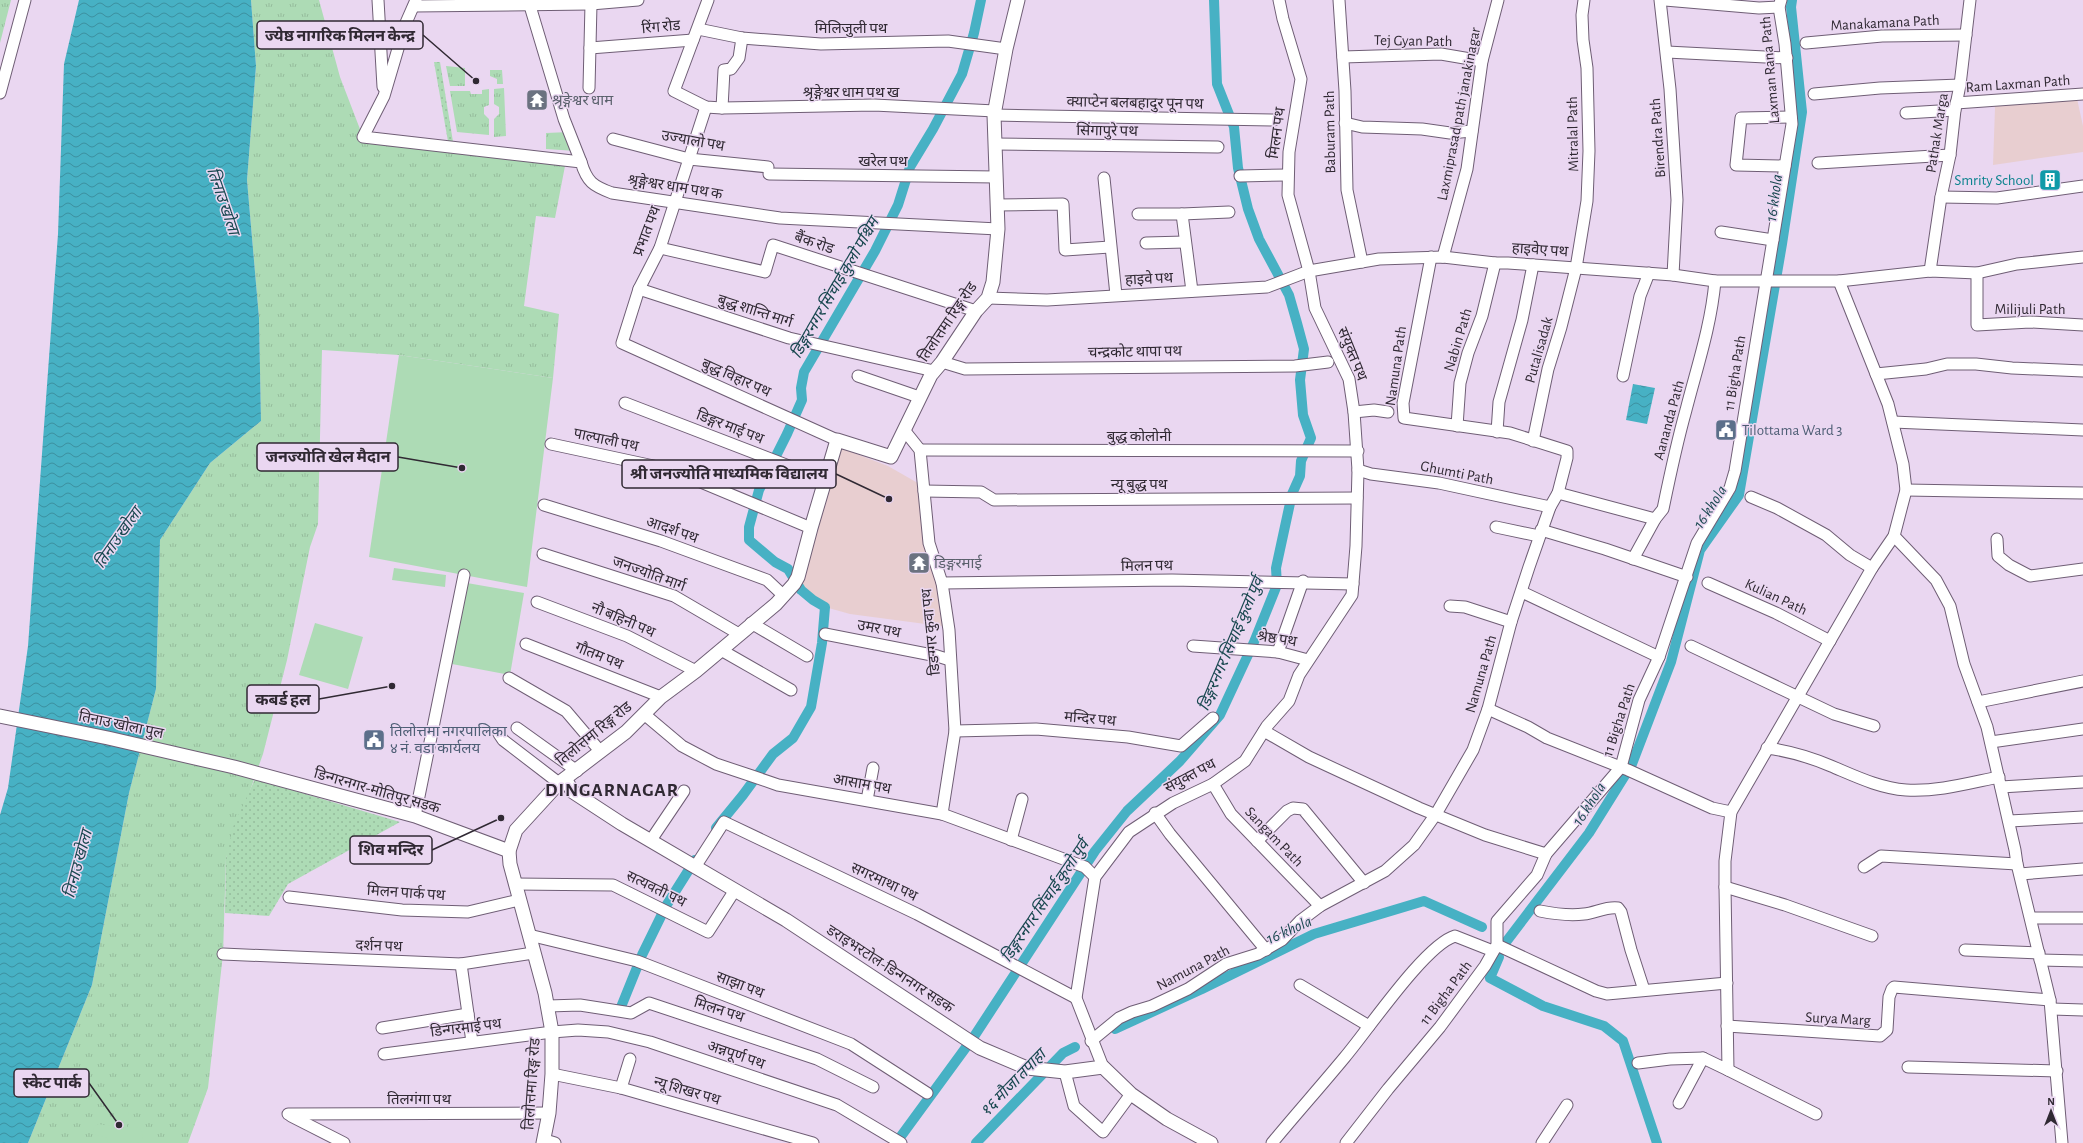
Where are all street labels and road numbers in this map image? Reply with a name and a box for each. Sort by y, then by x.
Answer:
street label: Manakamana Path [1830,13,1940,33]
street label: रिंग रोड [641,16,682,36]
street label: Laxman Rana Path [1758,16,1782,124]
street label: मिलिजुली पथ [815,20,888,38]
street label: Laxmiprasad path janakinagar [1435,26,1483,202]
street label: Tej Gyan Path [1374,33,1452,49]
street label: Ram Laxman Path [1965,73,2071,95]
street label: श्रृङ्गेश्वर धाम पथ ख [803,83,900,102]
street label: Baburam Path [1322,90,1338,174]
street label: क्याप्टेन बलबहादुर पून पथ [1066,92,1204,114]
street label: Pathak Marga [1923,92,1951,174]
street label: Mitralal Path [1565,96,1581,172]
street label: Birendra Path [1648,98,1668,178]
street label: मिलन पथ [1265,106,1288,160]
street label: सिंगापुरे पथ [1076,121,1138,141]
street label: उज्यालो पथ [660,127,726,154]
street label: खरेल पथ [858,152,908,169]
street label: श्रृङ्गेश्वर धाम पथ क [626,170,724,204]
street label: प्रभात पथ [631,204,663,258]
street label: बैंक रोड [792,227,837,257]
street label: हाइवेए पथ [1511,239,1569,259]
street label: हाइवे पथ [1124,268,1174,288]
street label: तिलोत्तमा रिङ्ग रोड [915,278,981,364]
street label: बुद्ध शान्ति मार्ग [715,290,796,332]
street label: Milijuli Path [1994,302,2066,317]
street label: Nabin Path [1441,307,1475,373]
street label: Putalisadak [1522,315,1556,385]
street label: संयुक्त पथ [1333,325,1371,384]
street label: Namuna Path [1383,325,1409,407]
street label: 11 Bigha Path [1722,334,1748,412]
street label: चन्द्रकोट थापा पथ [1088,343,1183,360]
street label: बुद्ध विहार पथ [698,355,774,402]
street label: Aananda Path [1651,379,1687,461]
street label: डिङ्गर माई पथ [694,405,767,447]
street label: पाल्पाली पथ [572,425,640,454]
street label: बुद्ध कोलोनी [1107,428,1172,446]
street label: Ghumti Path [1419,459,1495,487]
street label: न्यू बुद्ध पथ [1111,477,1168,494]
street label: आदर्श पथ [644,512,701,546]
street label: जनज्योति मार्ग [610,552,689,595]
street label: मिलन पथ [1121,557,1174,574]
street label: Kulian Path [1743,576,1809,618]
street label: डिङग्गर कुवा पथ [918,587,945,676]
street label: नौ बहिनी पथ [589,599,658,640]
street label: उमर पथ [856,617,902,641]
street label: श्रेष्ठ पथ [1256,626,1299,650]
street label: Namuna Path [1463,633,1499,715]
street label: गौतम पथ [573,639,626,673]
street label: 11 Bigha Path [1600,682,1638,758]
street label: तिलोत्तमा रिङ्ग रोड [553,698,635,769]
street label: तिनाउ खोला पुल [77,708,166,743]
street label: मन्दिर पथ [1063,708,1117,729]
street label: संयुक्त पथ [1161,755,1220,798]
street label: डिन्गरनगर-मोतिपुर सडक [312,765,442,818]
street label: आसाम पथ [832,771,893,797]
street label: Sangam Path [1242,804,1306,870]
street label: सगरमाथा पथ [848,860,920,904]
street label: सत्यवती पथ [624,867,689,910]
street label: मिलन पार्क पथ [366,881,446,903]
street label: डराइभरटोल-डिन्गनगर सडक [823,921,957,1016]
street label: दर्शन पथ [355,936,403,954]
street label: Namuna Path [1154,943,1232,993]
street label: 11 Bigha Path [1417,958,1475,1028]
street label: साझा पथ [714,969,766,1001]
street label: मिलन पथ [692,994,747,1025]
street label: Surya Marg [1805,1010,1872,1028]
street label: डिन्गरमाई पथ [429,1014,503,1040]
street label: तिलोत्तमा रिङ्ग रोड [520,1036,543,1131]
street label: अन्नपूर्ण पथ [705,1036,768,1074]
street label: न्यू शिखर पथ [651,1073,723,1110]
street label: तिलगंगा पथ [387,1091,451,1107]

